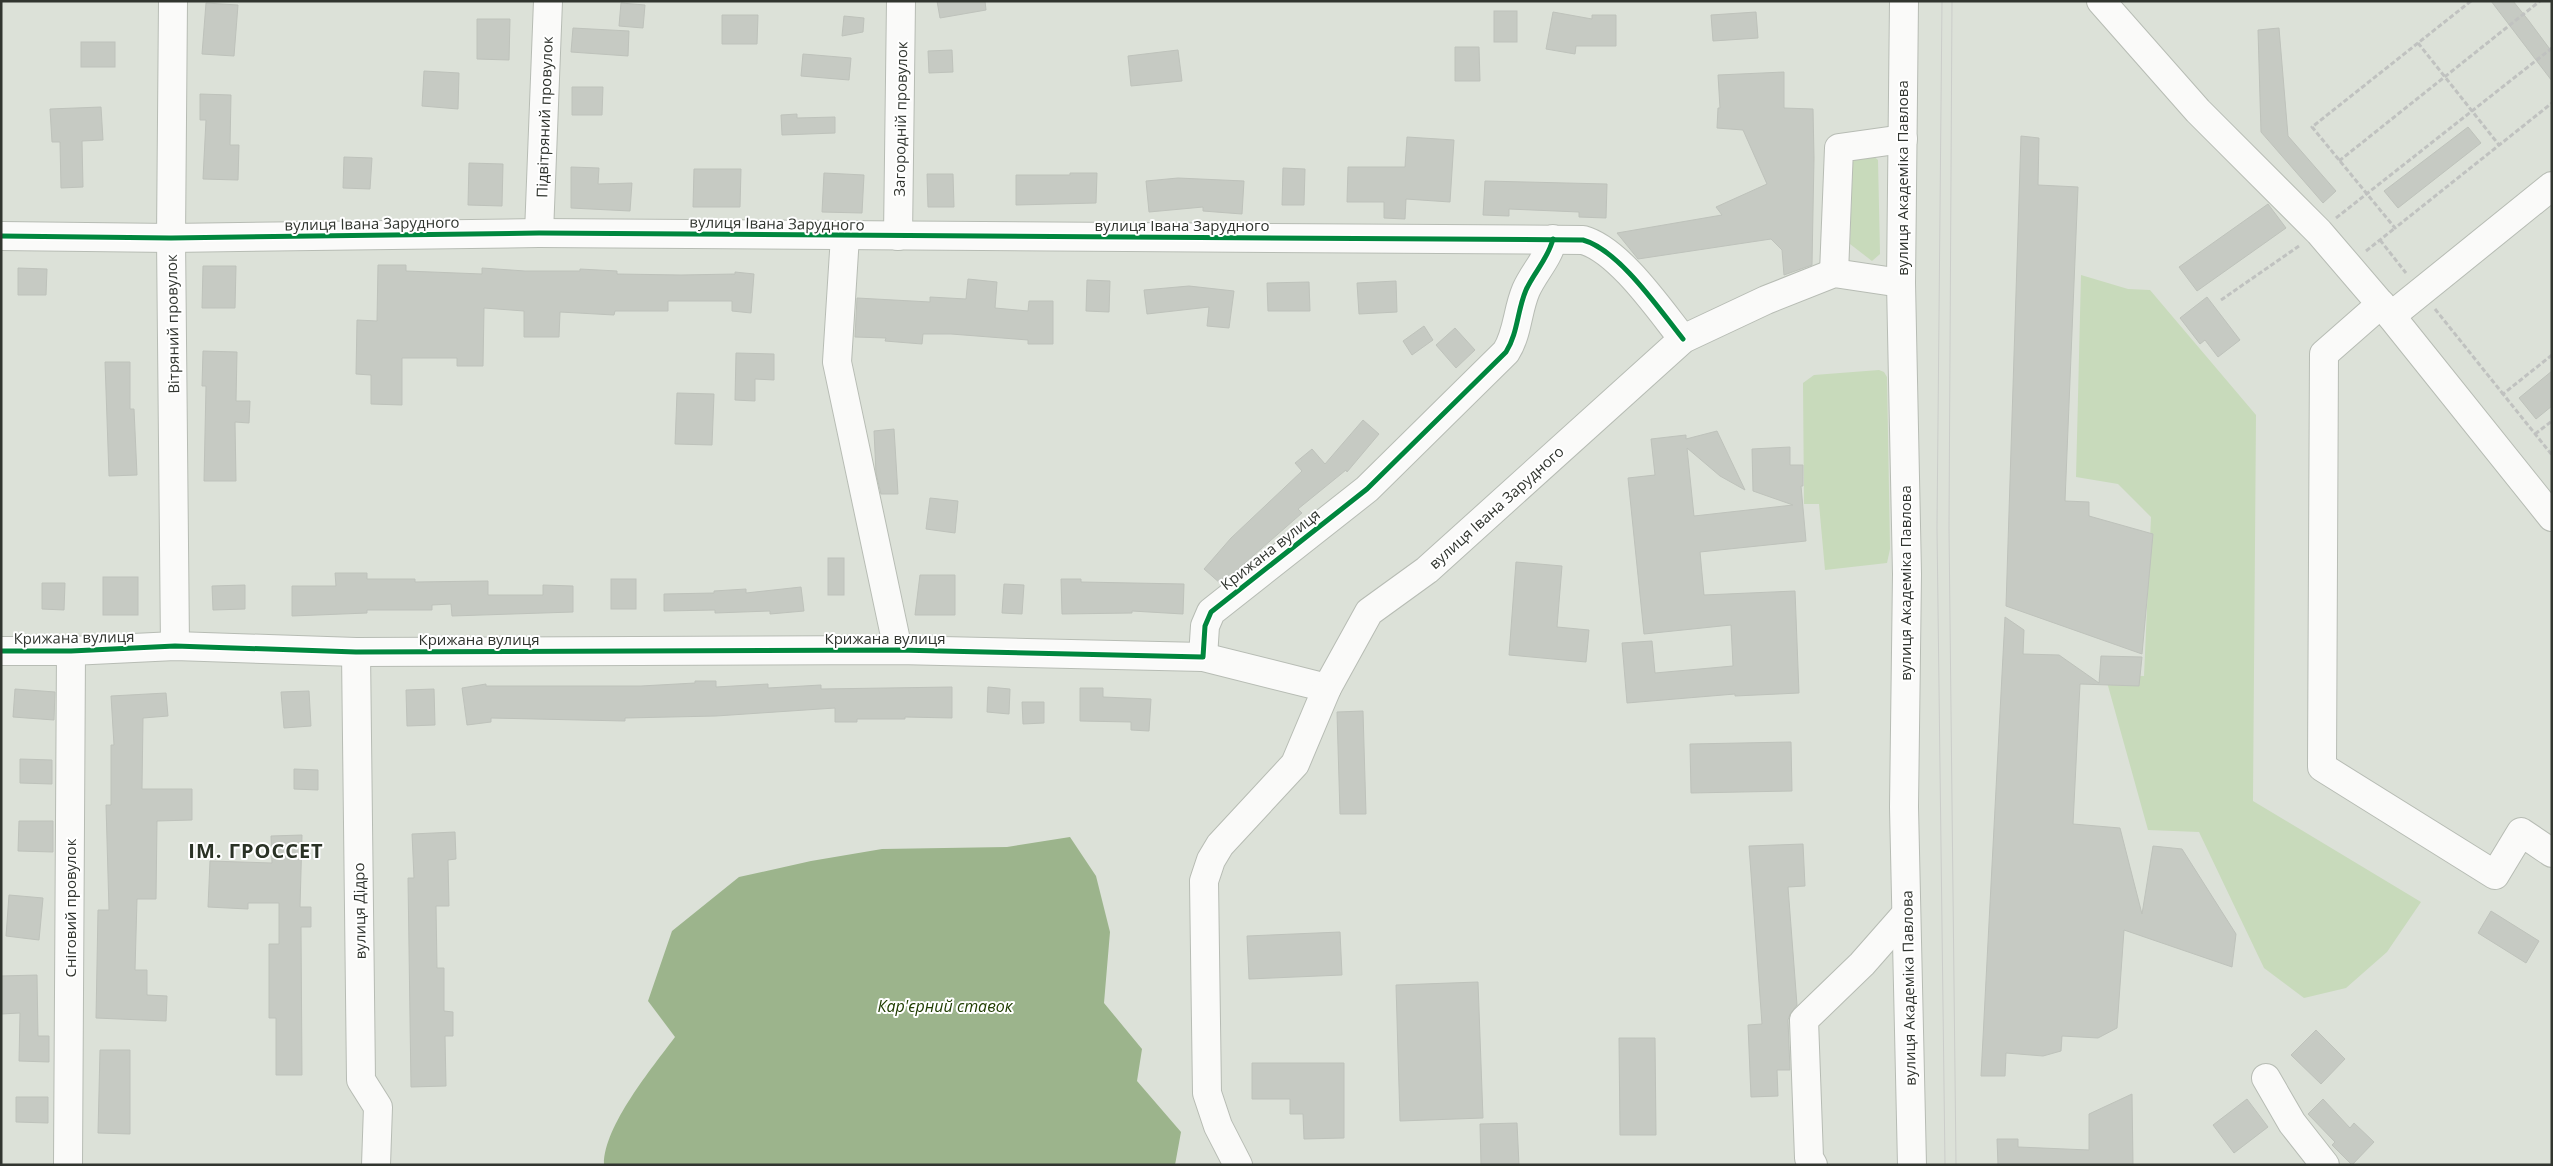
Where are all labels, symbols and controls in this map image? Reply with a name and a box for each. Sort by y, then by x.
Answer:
street label: Підвітряний провулок [531,36,557,198]
street label: Загородній провулок [889,41,911,197]
street label: вулиця Академіка Павлова [1892,80,1912,276]
street label: вулиця Івана Зарудного [284,211,460,235]
street label: вулиця Івана Зарудного [689,211,865,235]
street label: вулиця Івана Зарудного [1094,215,1270,235]
street label: Вітряний провулок [161,254,183,394]
street label: вулиця Івана Зарудного [1424,441,1568,573]
street label: вулиця Академіка Павлова [1895,485,1915,681]
street label: Крижана вулиця [1216,504,1324,594]
street label: Крижана вулиця [13,626,135,648]
street label: Крижана вулиця [825,628,945,648]
street label: Крижана вулиця [419,629,539,649]
district label: ІМ. ГРОССЕТ [188,837,324,864]
street label: Сніговий провулок [60,838,80,977]
street label: вулиця Дідро [348,862,370,960]
street label: вулиця Академіка Павлова [1896,890,1920,1086]
water label: Кар'єрний ставок [878,995,1014,1017]

